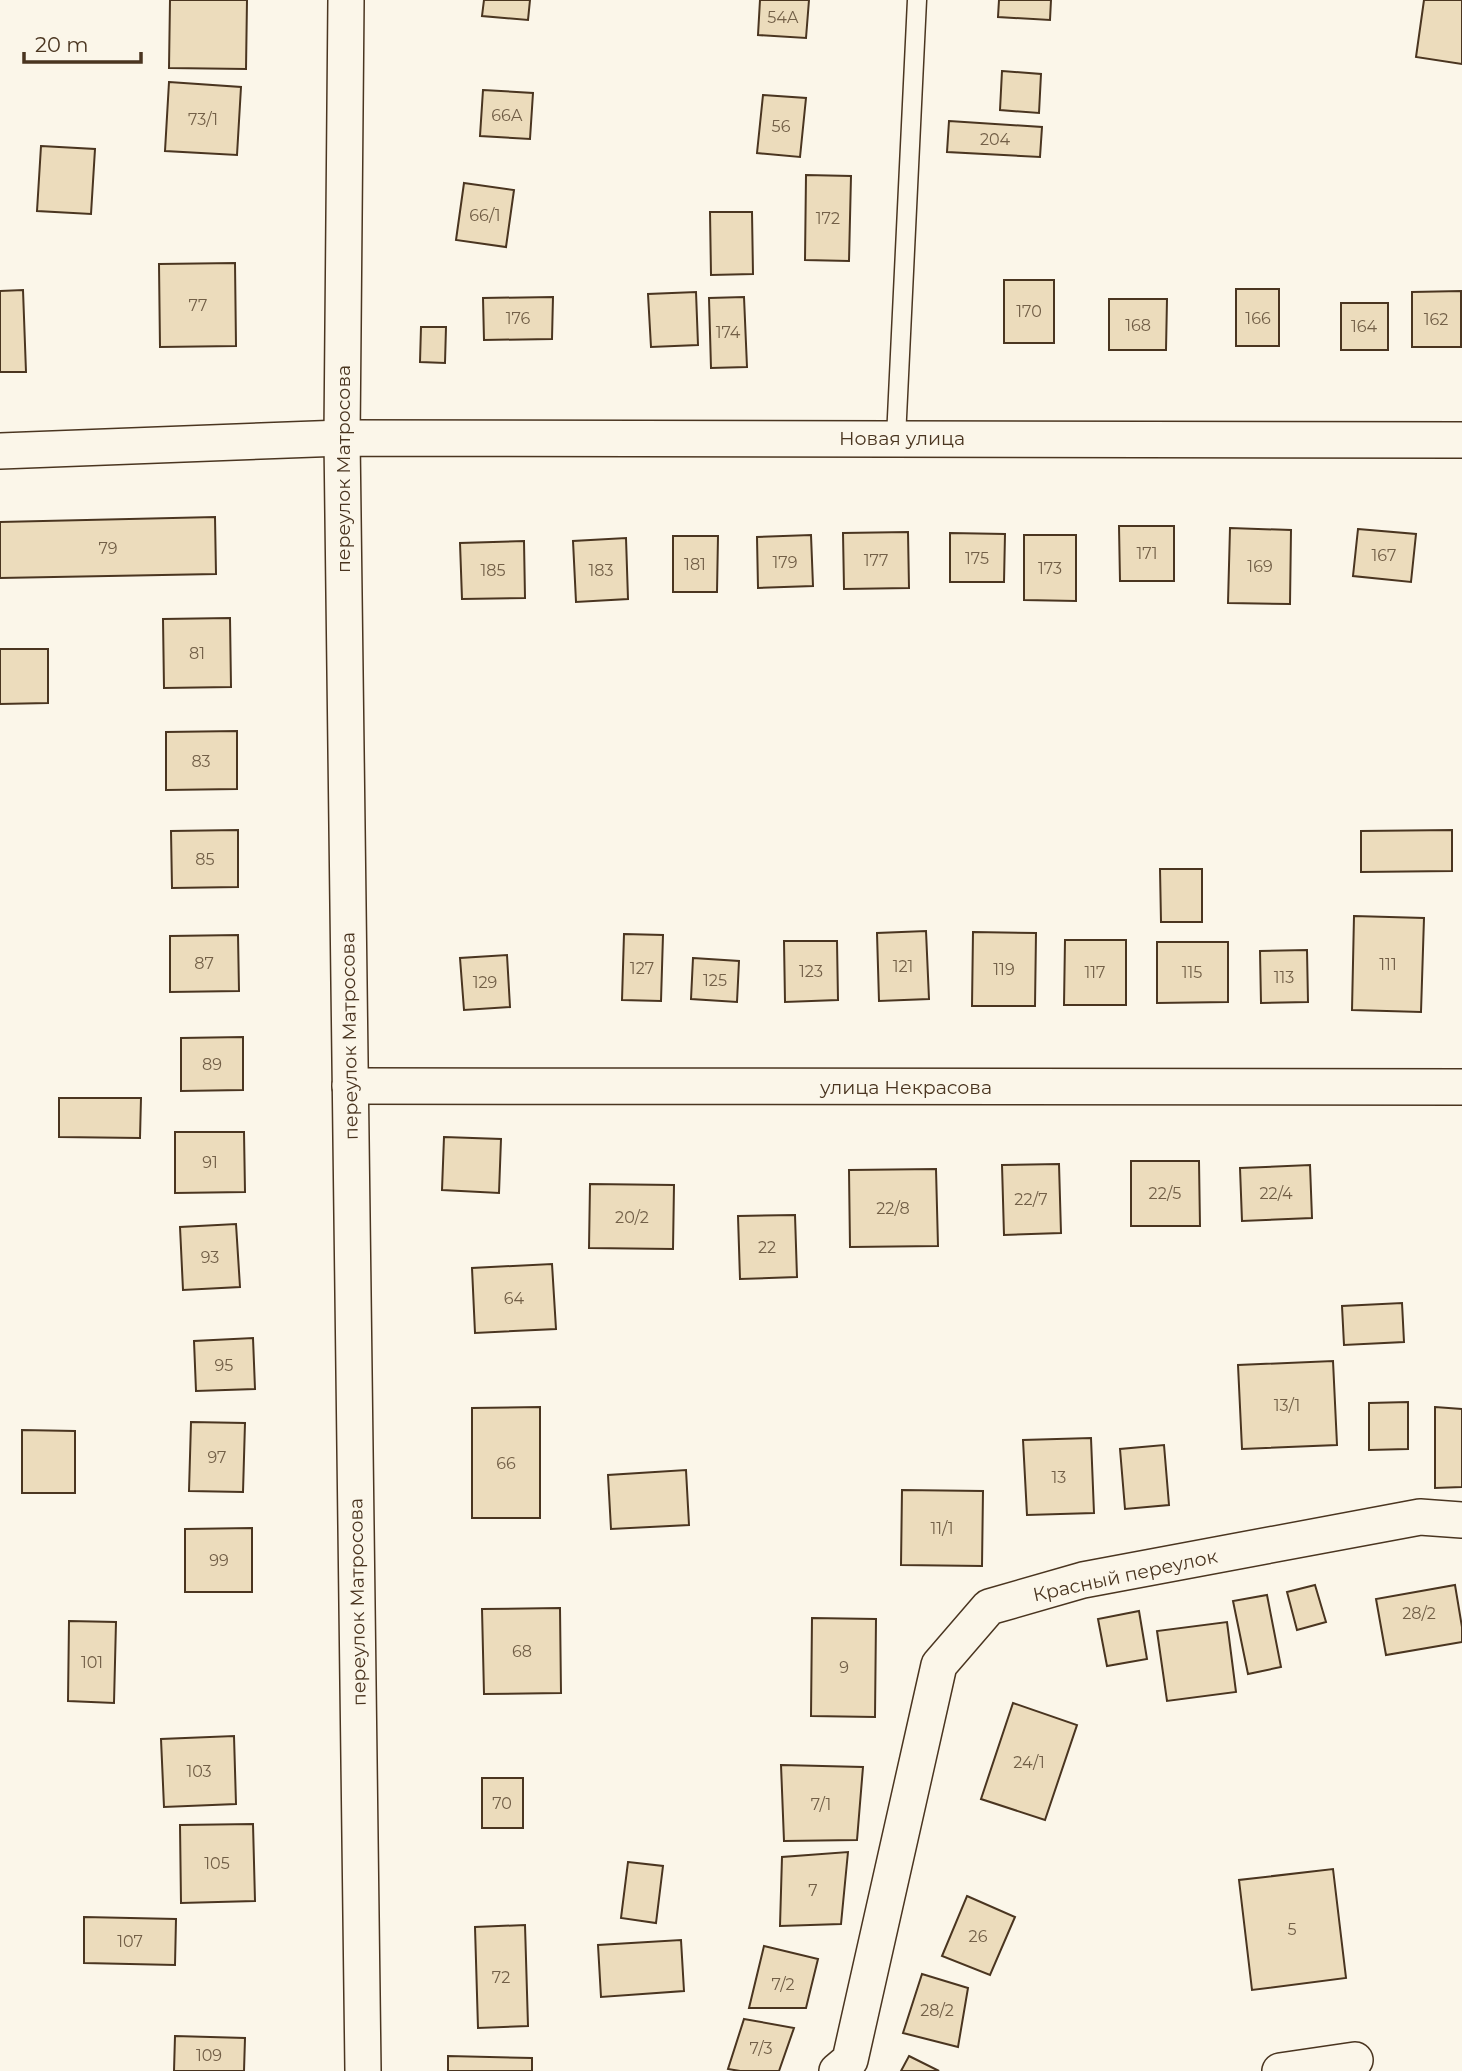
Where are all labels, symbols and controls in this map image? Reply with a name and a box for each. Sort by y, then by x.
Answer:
house number: 54А [767,8,799,27]
scale bar [24,21,142,65]
text: 20 m [35,32,89,57]
house number: 66А [491,106,523,125]
house number: 73/1 [188,110,218,129]
house number: 56 [772,117,791,136]
house number: 204 [980,130,1011,149]
house number: 66/1 [469,206,501,225]
house number: 172 [816,209,840,228]
house number: 77 [189,296,207,315]
house number: 170 [1016,302,1042,321]
house number: 176 [506,309,531,328]
house number: 166 [1245,309,1271,328]
house number: 162 [1424,310,1448,329]
house number: 168 [1125,316,1151,335]
house number: 164 [1351,317,1377,336]
house number: 174 [716,323,741,342]
street label: переулок Матросова [332,365,355,573]
street label: Новая улица [839,427,965,450]
house number: 79 [98,539,118,558]
house number: 171 [1136,544,1158,563]
house number: 167 [1372,546,1396,565]
house number: 175 [965,549,989,568]
house number: 177 [864,551,888,570]
house number: 179 [773,553,797,572]
house number: 181 [684,555,706,574]
house number: 169 [1247,557,1273,576]
house number: 173 [1038,559,1062,578]
house number: 185 [480,561,506,580]
house number: 183 [588,561,614,580]
house number: 81 [189,644,205,663]
house number: 83 [191,752,211,771]
house number: 85 [195,850,215,869]
street label: переулок Матросова [336,932,363,1140]
house number: 87 [194,954,214,973]
house number: 111 [1379,955,1397,974]
house number: 121 [893,957,913,976]
house number: 127 [630,959,654,978]
house number: 119 [993,960,1015,979]
house number: 123 [799,962,823,981]
house number: 117 [1085,963,1105,982]
house number: 115 [1182,963,1202,982]
house number: 113 [1274,968,1294,987]
house number: 125 [703,971,727,990]
house number: 129 [473,973,497,992]
house number: 89 [202,1055,222,1074]
street label: улица Некрасова [819,1076,992,1099]
house number: 91 [202,1153,218,1172]
house number: 22/5 [1149,1184,1181,1203]
house number: 22/4 [1259,1184,1293,1203]
house number: 22/7 [1014,1190,1048,1209]
house number: 22/8 [876,1199,910,1218]
house number: 20/2 [615,1208,649,1227]
house number: 22 [758,1238,776,1257]
house number: 93 [201,1248,219,1267]
house number: 64 [504,1289,525,1308]
house number: 95 [215,1356,233,1375]
house number: 13/1 [1274,1396,1300,1415]
house number: 97 [207,1448,227,1467]
house number: 66 [496,1454,516,1473]
house number: 13 [1052,1468,1066,1487]
street label: переулок Матросова [344,1498,371,1706]
house number: 11/1 [930,1519,954,1538]
street label: Красный переулок [1031,1545,1220,1606]
house number: 99 [209,1551,229,1570]
house number: 28/2 [1402,1604,1436,1623]
house number: 68 [512,1642,532,1661]
house number: 101 [81,1653,103,1672]
house number: 9 [839,1658,849,1677]
house number: 24/1 [1013,1753,1045,1772]
house number: 103 [186,1762,212,1781]
house number: 70 [492,1794,512,1813]
house number: 7/1 [811,1795,831,1814]
house number: 105 [204,1854,230,1873]
house number: 7 [808,1881,818,1900]
house number: 5 [1287,1920,1297,1939]
house number: 26 [969,1927,988,1946]
house number: 107 [117,1932,143,1951]
house number: 72 [492,1968,510,1987]
house number: 7/2 [771,1975,795,1994]
house number: 28/2 [920,2001,954,2020]
house number: 7/3 [749,2039,773,2058]
house number: 109 [196,2046,222,2065]

